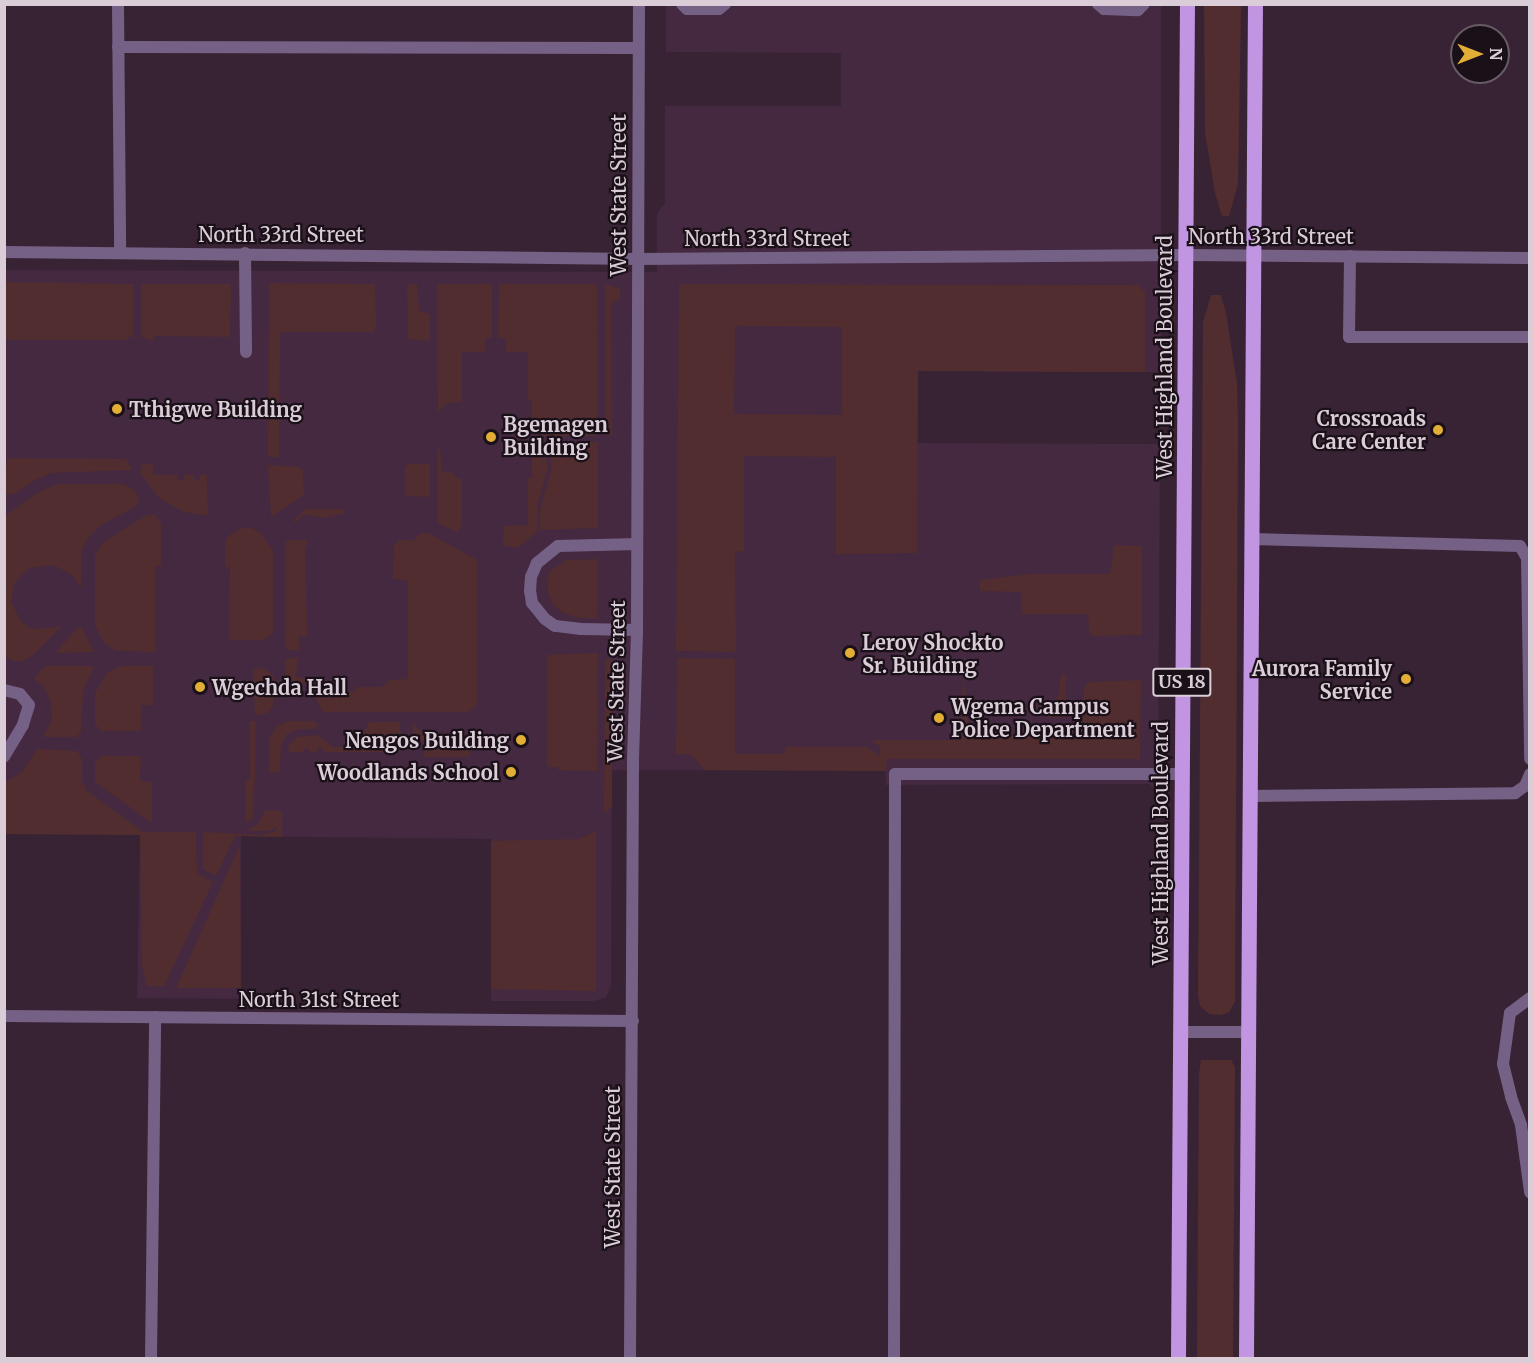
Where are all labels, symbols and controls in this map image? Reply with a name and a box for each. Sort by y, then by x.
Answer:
north arrow [1450,24,1510,84]
text: N [1486,48,1506,60]
street label: West State Street [606,114,630,276]
street label: North 33rd Street [198,222,364,246]
street label: North 33rd Street [1188,224,1354,248]
street label: North 33rd Street [684,226,850,250]
street label: West Highland Boulevard [1152,235,1176,479]
place label: Tthigwe Building [129,397,302,421]
marker: Tthigwe Building [110,402,124,416]
place label: Crossroads Care Center [1312,406,1426,453]
place label: Bgemagen Building [503,413,608,460]
marker: Crossroads Care Center [1431,423,1445,437]
marker: Bgemagen Building [484,430,498,444]
street label: West State Street [603,600,629,762]
place label: Leroy Shockto Sr. Building [862,630,1003,677]
marker: Leroy Shockto Sr. Building [843,646,857,660]
place label: Aurora Family Service [1252,656,1392,703]
road number: US 18 [1152,667,1212,697]
marker: Aurora Family Service [1397,670,1415,688]
place label: Wgechda Hall [212,675,347,699]
marker: Wgechda Hall [193,680,207,694]
place label: Wgema Campus Police Department [951,694,1135,741]
marker: Wgema Campus Police Department [932,711,946,725]
street label: West Highland Boulevard [1148,721,1172,965]
place label: Nengos Building [345,728,509,752]
marker: Nengos Building [514,733,528,747]
place label: Woodlands School [317,760,499,784]
marker: Woodlands School [504,765,518,779]
street label: North 31st Street [239,987,399,1011]
street label: West State Street [600,1086,624,1248]

